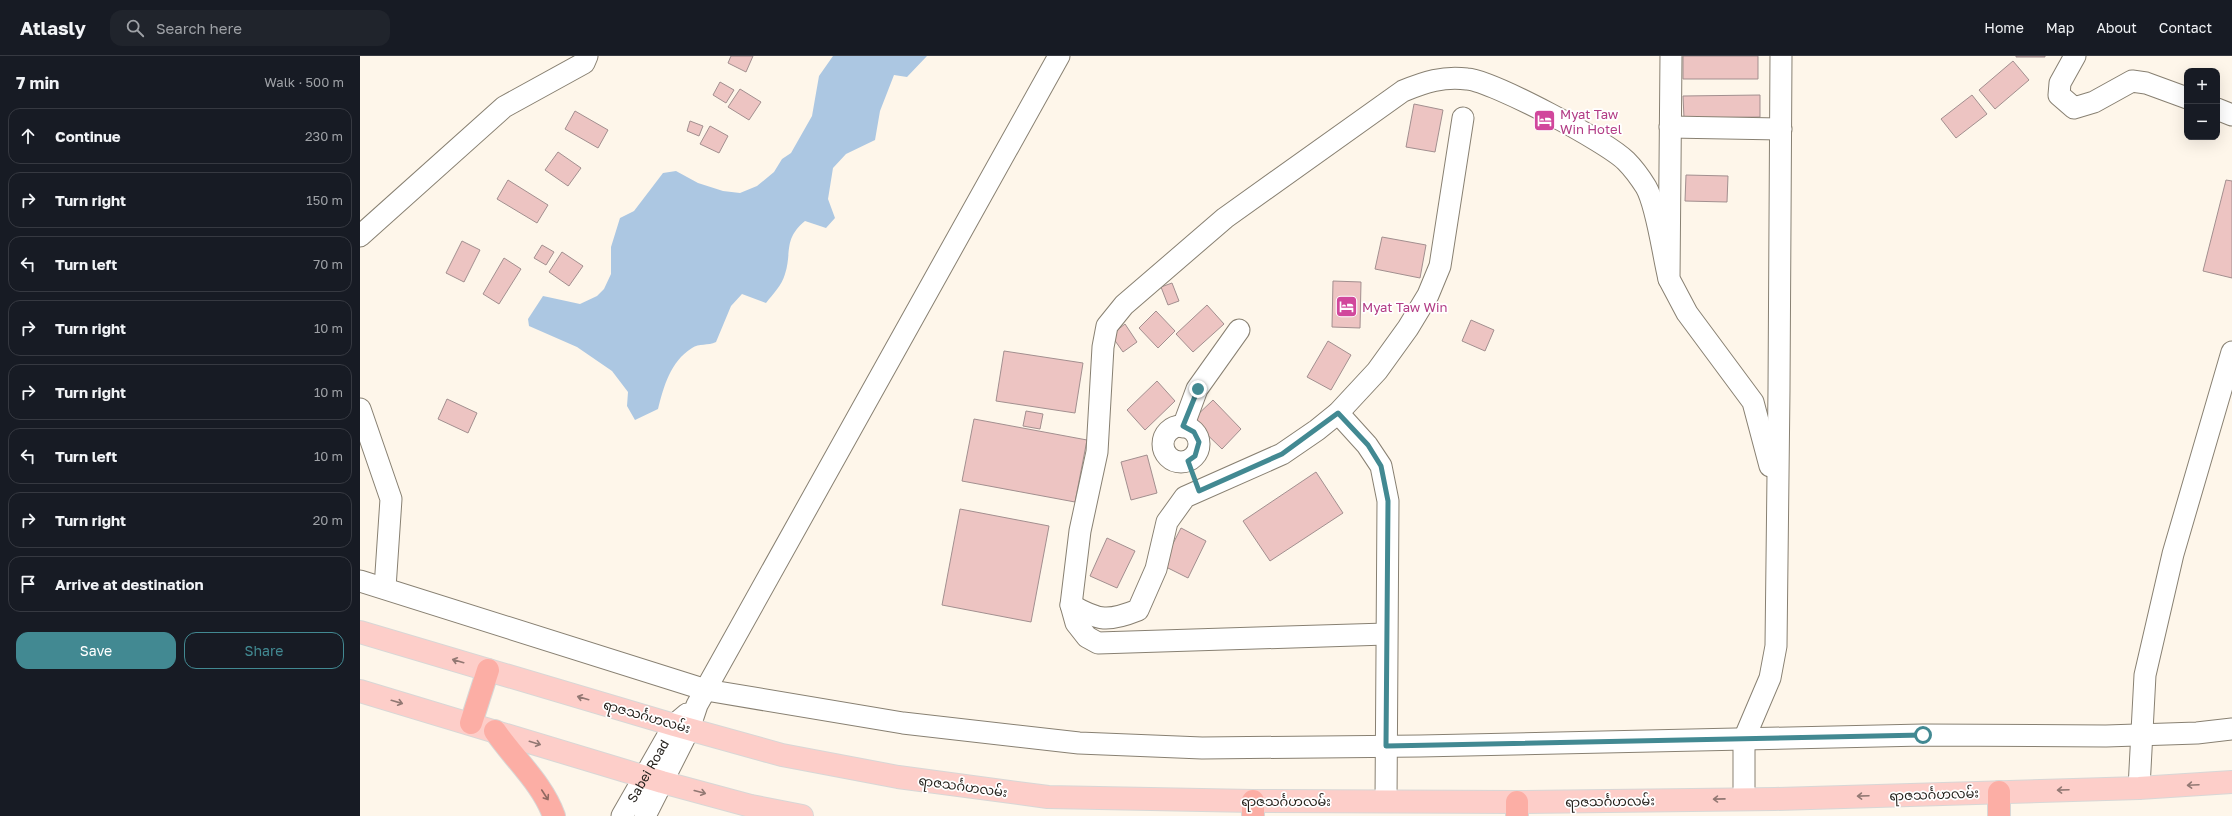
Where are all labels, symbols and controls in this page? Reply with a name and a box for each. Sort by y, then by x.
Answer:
search box [110,10,390,46]
text: Atlasly [20,16,86,39]
icon: search [124,17,146,39]
text: Search here [156,19,242,37]
text: Home [1984,19,2024,36]
text: Map [2046,19,2074,36]
text: About [2096,19,2137,36]
text: Contact [2159,19,2212,36]
map controls [2184,68,2220,140]
button: + [2184,68,2220,104]
text: 7 min [16,72,59,93]
text: Walk · 500 m [264,74,344,90]
button: − [2184,104,2220,140]
place label: Myat Taw Win Hotel [1560,106,1622,137]
hotel icon: Myat Taw Win Hotel [1532,108,1558,134]
icon: ahead [17,125,39,147]
text: Continue [55,127,121,145]
text: 230 m [305,128,343,144]
icon: right [17,189,39,211]
text: Turn right [55,191,126,209]
text: 150 m [306,192,343,208]
icon: left [17,253,39,275]
text: Turn left [55,255,117,273]
text: 70 m [313,256,343,272]
hotel icon: Myat Taw Win [1333,294,1359,320]
place label: Myat Taw Win [1362,299,1448,315]
icon: right [17,317,39,339]
text: Turn right [55,319,126,337]
text: 10 m [314,320,343,336]
route end [1189,380,1207,398]
icon: right [17,381,39,403]
text: Turn right [55,383,126,401]
text: 10 m [314,384,343,400]
icon: left [17,445,39,467]
text: Turn left [55,447,117,465]
text: 10 m [314,448,343,464]
icon: right [17,509,39,531]
text: Turn right [55,511,126,529]
text: 20 m [313,512,343,528]
icon: arrive [17,573,39,595]
text: Arrive at destination [55,575,204,593]
button: Save [16,632,176,669]
button: Share [184,632,344,669]
one-way arrow [452,657,465,664]
one-way arrow [577,694,590,701]
street label: ရာဇသင်္ဂဟလမ်း [601,696,692,739]
one-way arrow [391,699,404,706]
route start [1914,726,1932,744]
street label: Sabei Road [624,737,672,805]
one-way arrow [529,740,542,747]
street label: ရာဇသင်္ဂဟလမ်း [917,772,1008,803]
one-way arrow [2187,781,2200,788]
street label: ရာဇသင်္ဂဟလမ်း [1889,784,1979,807]
one-way arrow [2057,786,2070,794]
one-way arrow [541,789,549,801]
one-way arrow [693,789,706,796]
street label: ရာဇသင်္ဂဟလမ်း [1565,792,1655,813]
one-way arrow [1857,792,1870,800]
street label: ရာဇသင်္ဂဟလမ်း [1241,793,1331,812]
one-way arrow [1713,795,1726,803]

